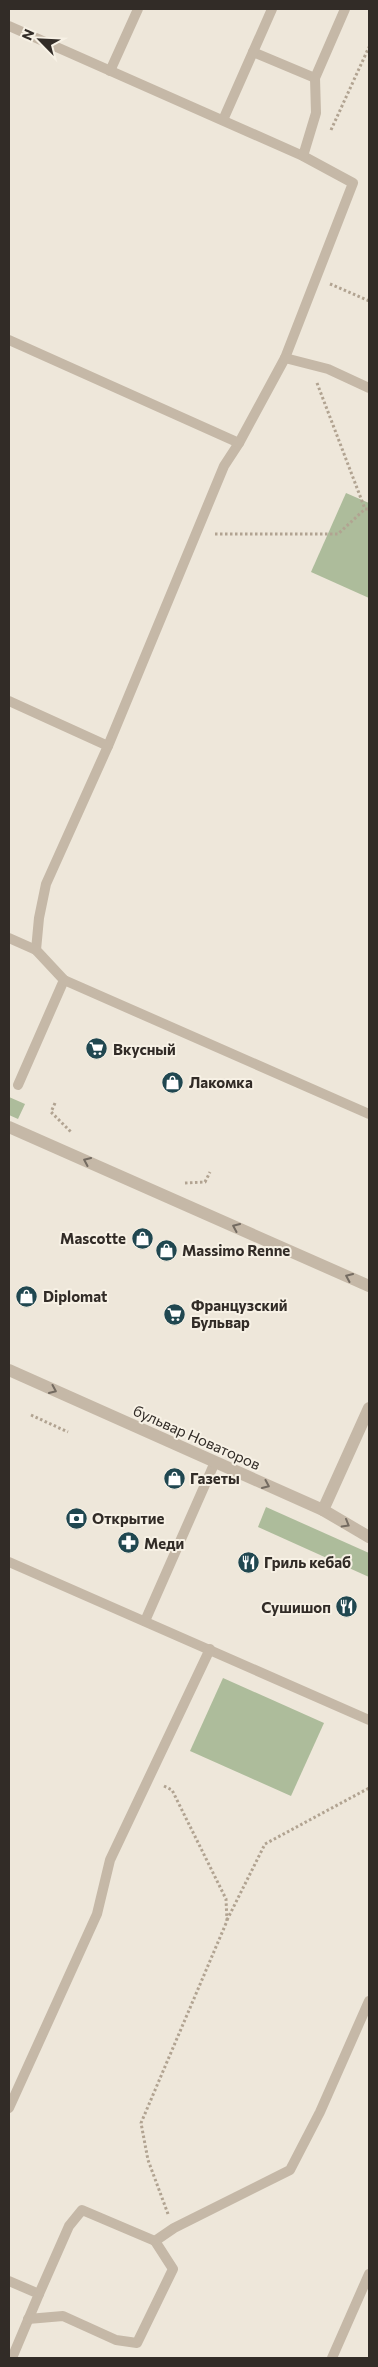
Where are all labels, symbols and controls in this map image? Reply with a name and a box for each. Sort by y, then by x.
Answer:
north arrow [15,15,65,65]
text: N [18,26,38,43]
supermarket icon: Вкусный [85,1037,109,1061]
place label: Вкусный [113,1040,176,1058]
shop icon: Лакомка [161,1070,185,1094]
place label: Лакомка [189,1073,253,1091]
one-way arrow [83,1157,92,1168]
one-way arrow [232,1222,241,1233]
shop icon: Mascotte [130,1226,154,1250]
place label: Mascotte [60,1229,126,1247]
shop icon: Massimo Renne [154,1238,178,1262]
place label: Massimo Renne [182,1241,290,1259]
one-way arrow [345,1272,354,1283]
shop icon: Diplomat [15,1284,39,1308]
place label: Diplomat [43,1287,107,1305]
place label: Французский Бульвар [191,1296,288,1331]
supermarket icon: Французский Бульвар [163,1302,187,1326]
one-way arrow [48,1384,57,1395]
street label: бульвар Новаторов [131,1401,263,1473]
shop icon: Газеты [162,1466,186,1490]
place label: Газеты [190,1469,240,1487]
one-way arrow [261,1478,270,1489]
bank icon: Открытие [64,1506,88,1530]
place label: Открытие [92,1509,165,1527]
one-way arrow [341,1517,350,1527]
pharmacy icon: Меди [116,1531,140,1555]
place label: Меди [144,1534,184,1552]
restaurant icon: Гриль кебаб [236,1550,260,1574]
place label: Гриль кебаб [264,1553,351,1571]
restaurant icon: Сушишоп [335,1595,359,1619]
place label: Сушишоп [261,1598,331,1616]

